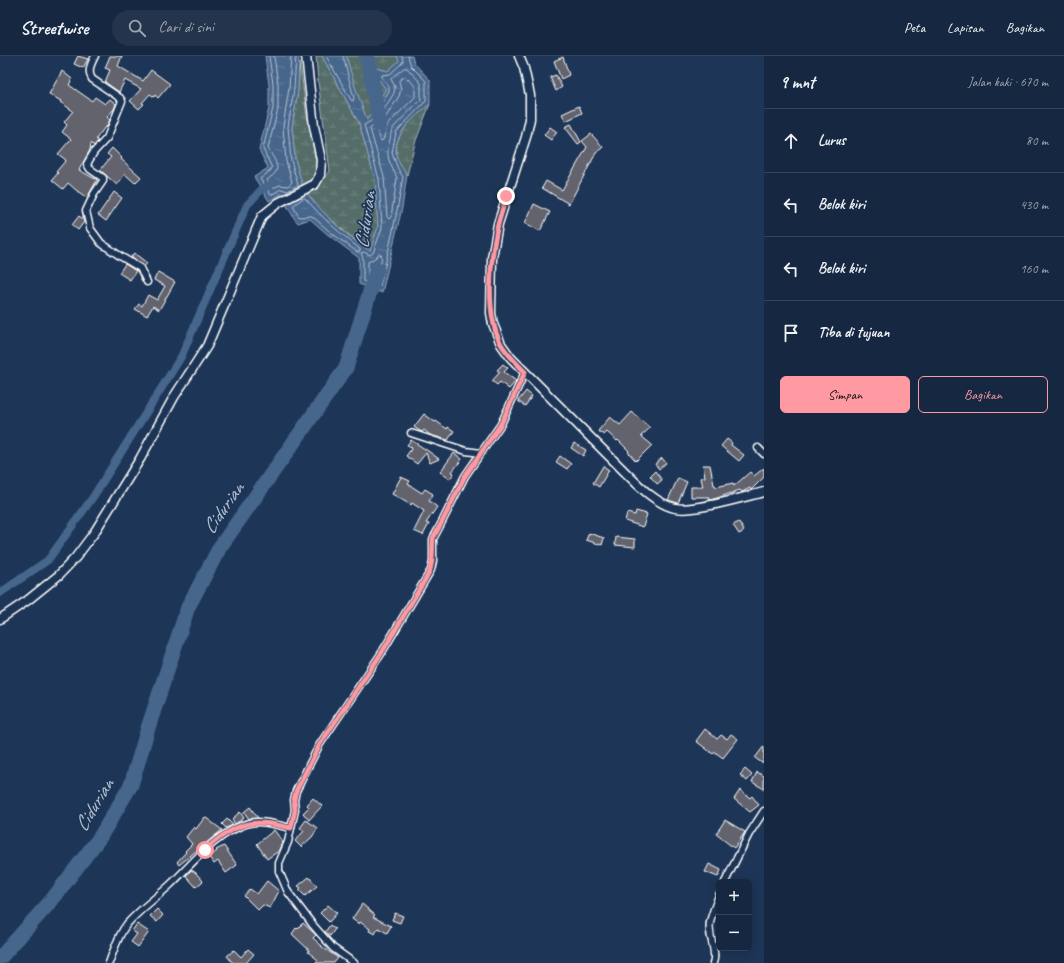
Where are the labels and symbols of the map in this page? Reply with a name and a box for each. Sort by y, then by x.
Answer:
route end [497,187,515,205]
water label: Cidurian [349,188,382,250]
water label: Cidurian [196,476,251,539]
water label: Cidurian [69,772,120,836]
route start [196,841,214,859]

